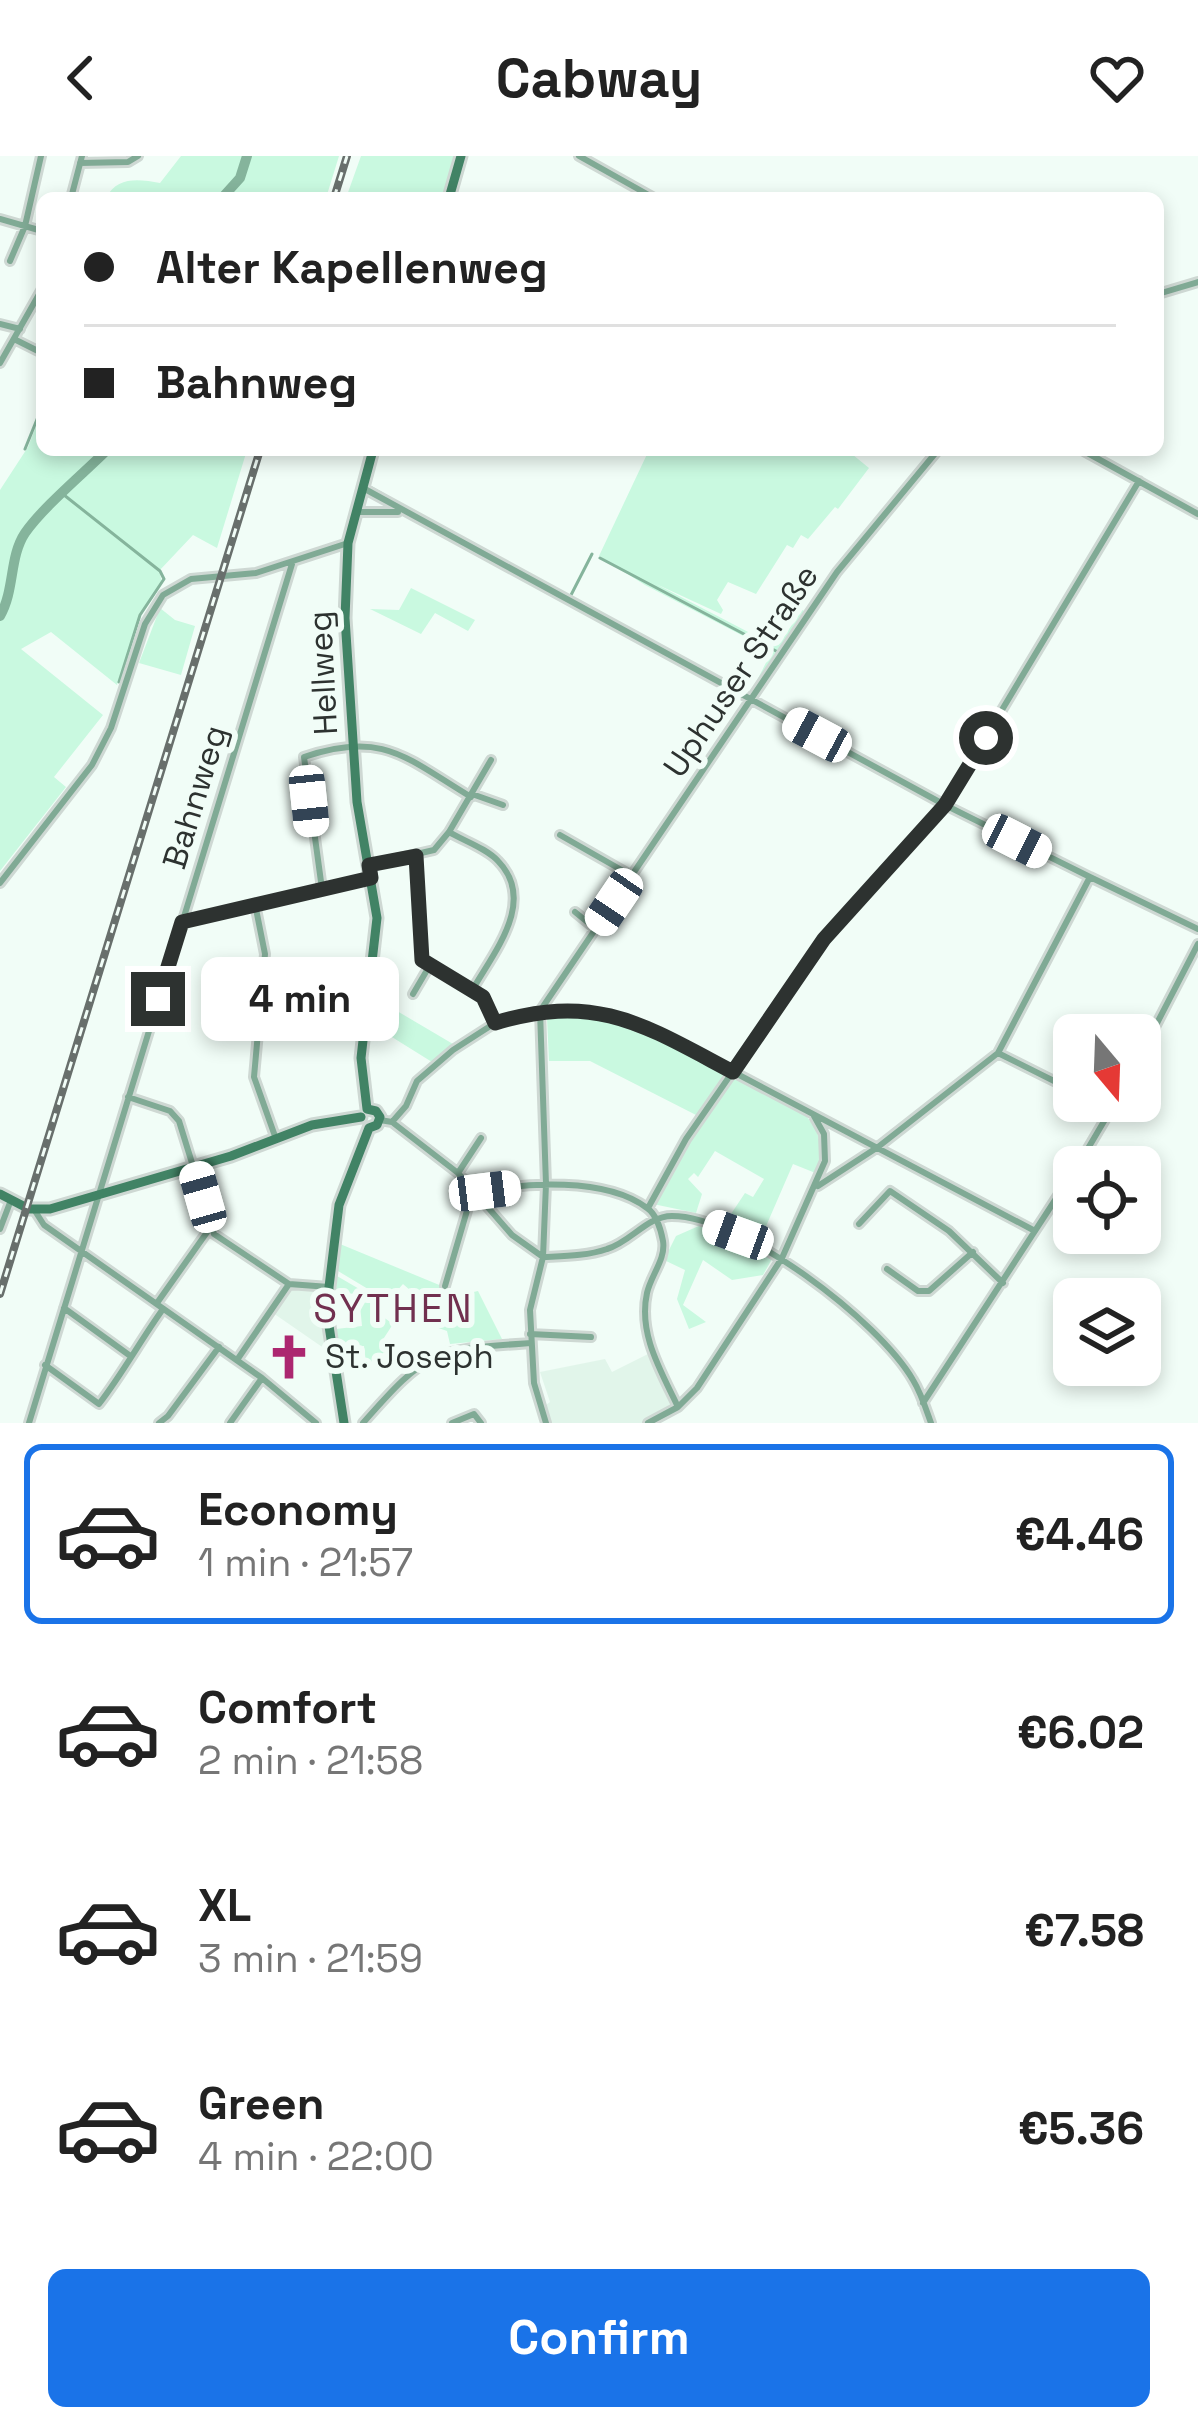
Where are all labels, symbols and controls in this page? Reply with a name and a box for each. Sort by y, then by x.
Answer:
text: Cabway [496,44,702,113]
icon: back [48,45,114,111]
icon: heart [1084,45,1150,111]
text: Alter Kapellenweg [156,239,548,296]
text: Bahnweg [156,354,357,411]
street label: Uphuser Straße [654,557,828,785]
street label: Hellweg [299,610,347,736]
car [777,702,857,768]
route start [959,711,1013,765]
street label: Bahnweg [153,720,237,874]
car [287,763,331,839]
car [977,809,1057,873]
car [579,862,649,942]
callout: 4 min [200,957,398,1041]
route end [131,972,185,1026]
text: 4 min [249,974,351,1023]
north arrow [1053,1014,1161,1122]
map controls [1053,1014,1161,1386]
button: locate [1053,1146,1161,1254]
car [176,1157,230,1237]
car [447,1169,523,1213]
car [698,1206,778,1264]
button: layers [1053,1278,1161,1386]
district label: SYTHEN [313,1284,475,1333]
church icon: St. Joseph [264,1332,314,1382]
place label: St. Joseph [325,1336,494,1378]
icon: car [54,1480,162,1588]
text: Economy [198,1481,398,1538]
text: €4.46 [1015,1506,1144,1563]
text: 1 min · 21:57 [198,1538,413,1587]
icon: car [54,1678,162,1786]
text: Comfort [198,1679,377,1736]
text: €6.02 [1017,1704,1144,1761]
text: 2 min · 21:58 [198,1736,423,1785]
icon: car [54,1876,162,1984]
text: XL [198,1877,251,1934]
text: €7.58 [1024,1902,1144,1959]
text: 3 min · 21:59 [198,1934,423,1983]
icon: car [54,2074,162,2182]
text: Green [198,2075,324,2132]
text: €5.36 [1018,2100,1144,2157]
text: 4 min · 22:00 [198,2132,434,2181]
button: Confirm [48,2269,1150,2407]

